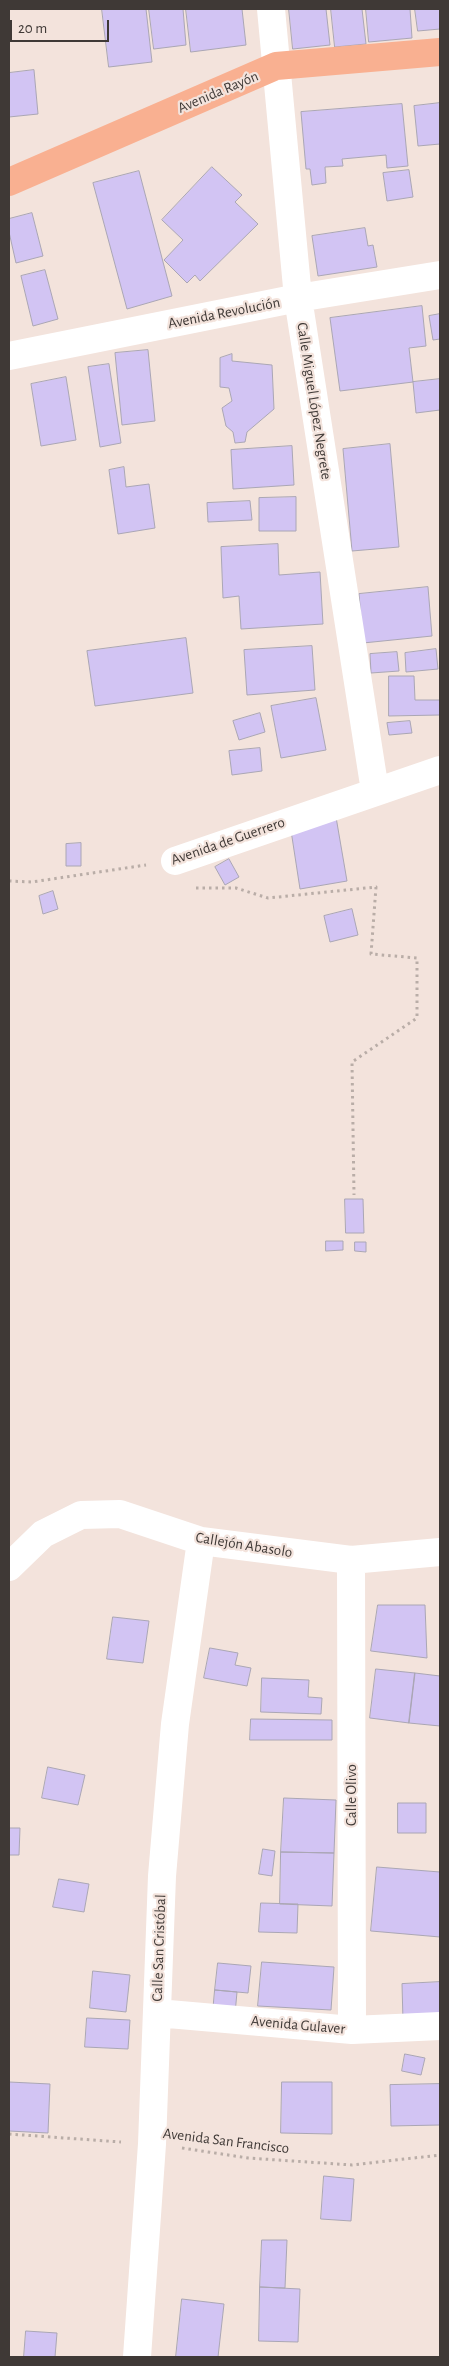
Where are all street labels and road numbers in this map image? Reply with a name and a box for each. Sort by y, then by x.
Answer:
street label: Avenida Rayón [175,67,261,117]
street label: Avenida Revolución [166,293,282,333]
street label: Calle Miguel López Negrete [293,321,335,481]
street label: Avenida de Guerrero [169,813,287,869]
street label: Callejón Abasolo [194,1528,294,1562]
street label: Calle Olivo [342,1764,360,1826]
street label: Calle San Cristóbal [148,1894,170,2002]
street label: Avenida Gulaver [250,2012,346,2038]
street label: Avenida San Francisco [162,2124,290,2158]

